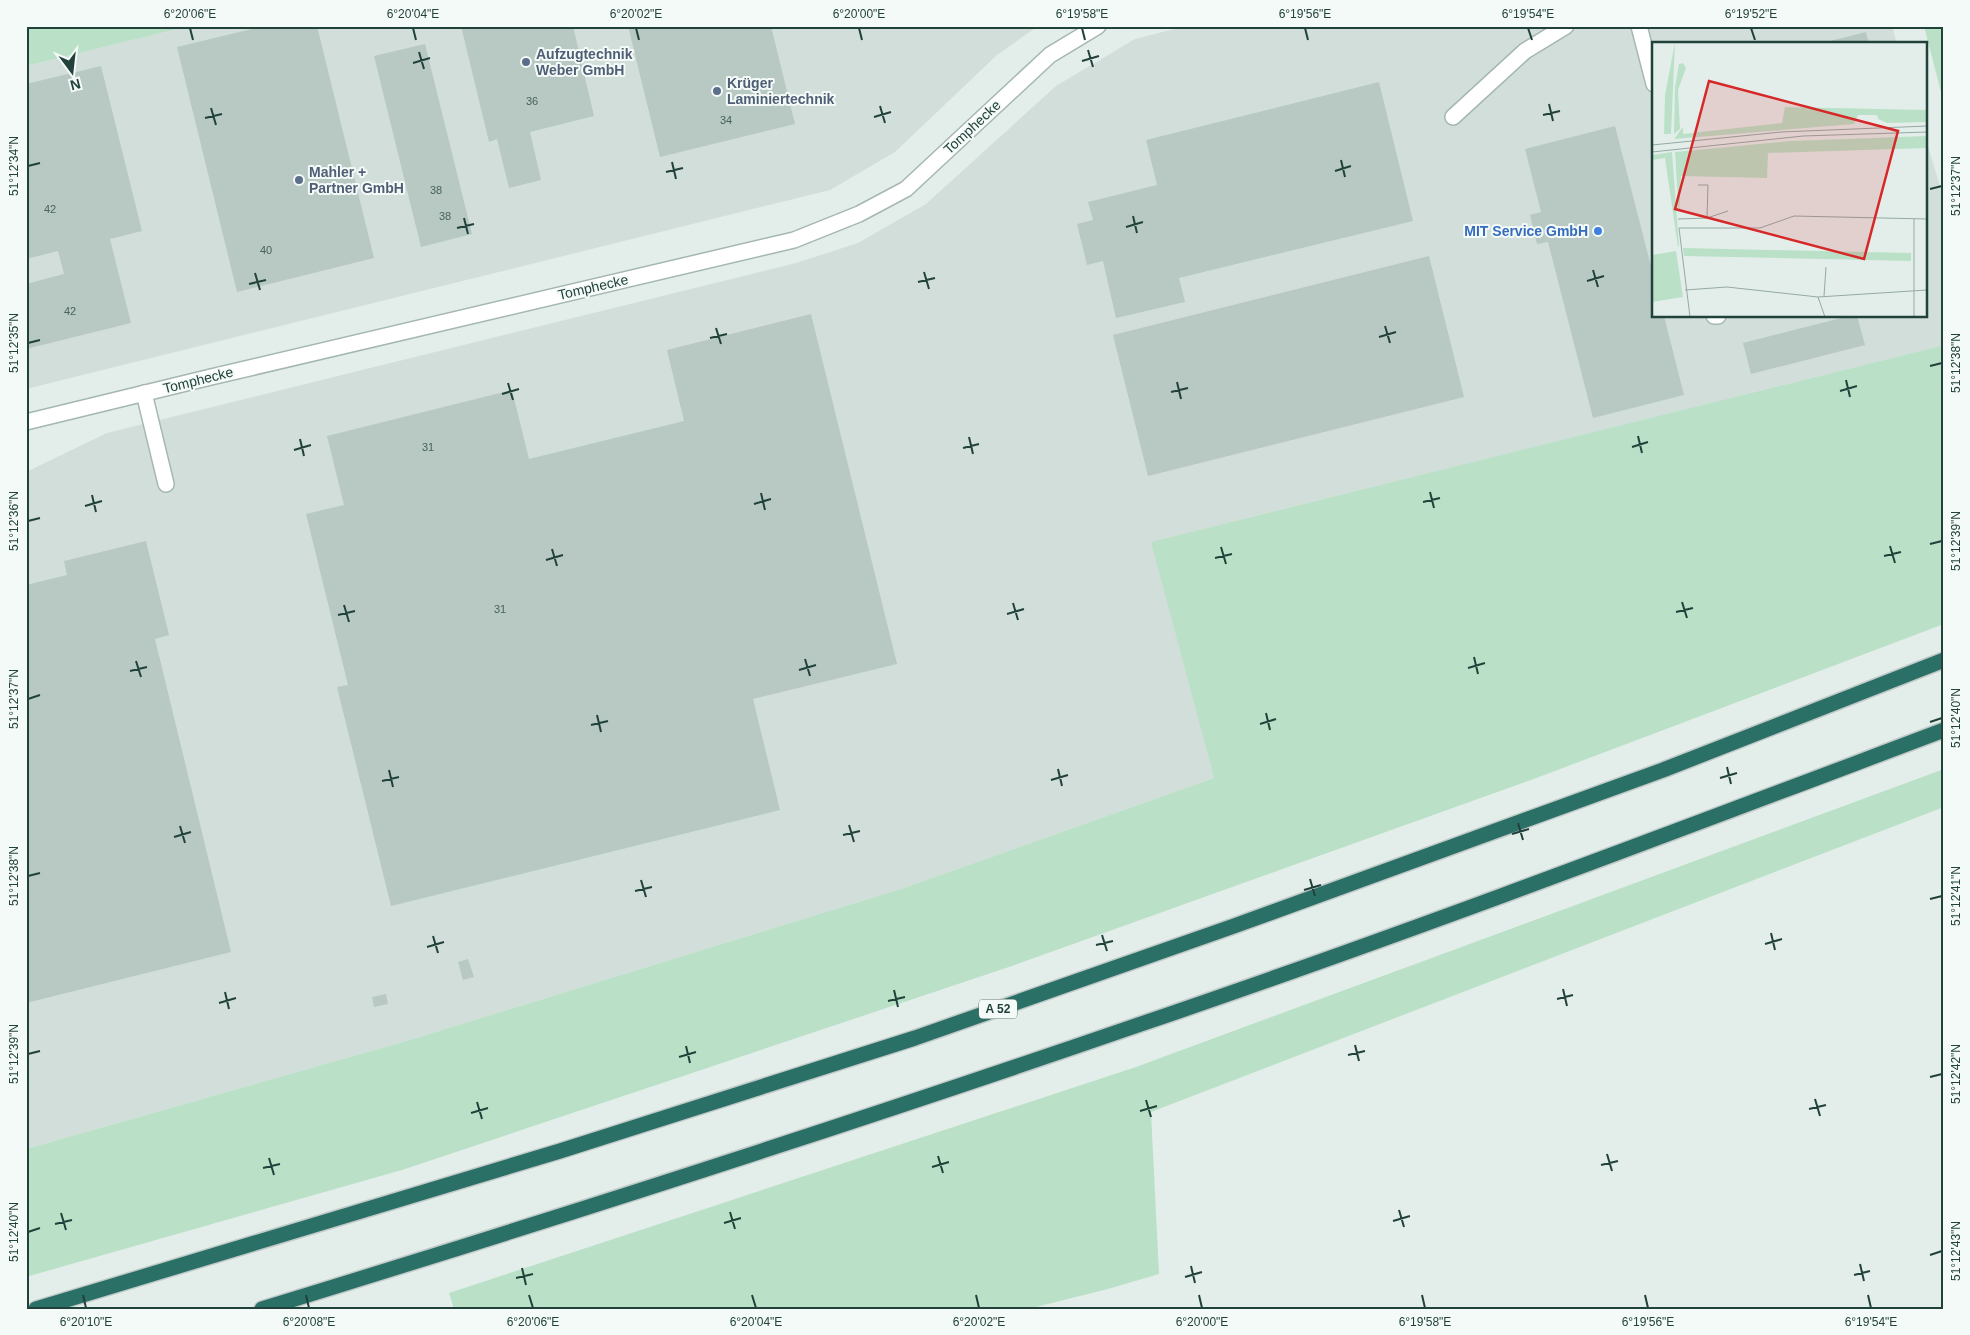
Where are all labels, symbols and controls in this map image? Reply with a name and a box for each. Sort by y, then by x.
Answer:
text: 6°20'06"E [164,7,216,21]
text: 6°20'04"E [387,7,439,21]
text: 6°20'02"E [610,7,662,21]
text: 6°20'00"E [833,7,885,21]
text: 6°19'58"E [1056,7,1108,21]
text: 6°19'56"E [1279,7,1331,21]
text: 6°19'54"E [1502,7,1554,21]
text: 6°19'52"E [1725,7,1777,21]
inset map [1652,42,1928,318]
place label: Aufzugtechnik Weber GmbH [536,46,633,78]
north arrow [48,48,98,98]
marker: Aufzugtechnik Weber GmbH [520,56,532,68]
place label: Krüger Laminiertechnik [727,75,835,107]
text: N [68,76,82,94]
marker: Krüger Laminiertechnik [711,85,723,97]
house number: 36 [526,95,538,107]
street label: Tomphecke [940,97,1004,157]
house number: 34 [720,114,732,126]
text: 51°12'34"N [7,136,21,196]
text: 51°12'37"N [1949,156,1963,216]
place label: Mahler + Partner GmbH [309,164,404,196]
marker: Mahler + Partner GmbH [293,174,305,186]
house number: 38 [430,184,442,196]
house number: 42 [44,203,56,215]
house number: 38 [439,210,451,222]
place label: MIT Service GmbH [1464,223,1588,239]
marker: MIT Service GmbH [1592,225,1604,237]
house number: 40 [260,244,272,256]
street label: Tomphecke [556,271,630,303]
house number: 42 [64,305,76,317]
text: 51°12'35"N [7,313,21,373]
text: 51°12'38"N [1949,333,1963,393]
street label: Tomphecke [161,364,235,396]
house number: 31 [422,441,434,453]
text: 51°12'36"N [7,491,21,551]
text: 51°12'39"N [1949,511,1963,571]
house number: 31 [494,603,506,615]
text: 51°12'37"N [7,669,21,729]
text: 51°12'40"N [1949,688,1963,748]
text: 51°12'38"N [7,846,21,906]
text: 51°12'41"N [1949,866,1963,926]
road number: A 52 [979,1000,1017,1019]
text: 51°12'39"N [7,1024,21,1084]
text: 51°12'42"N [1949,1044,1963,1104]
text: 51°12'40"N [7,1202,21,1262]
text: 51°12'43"N [1949,1221,1963,1281]
text: 6°20'10"E [60,1315,112,1329]
text: 6°20'08"E [283,1315,335,1329]
text: 6°20'06"E [507,1315,559,1329]
text: 6°20'04"E [730,1315,782,1329]
text: 6°20'02"E [953,1315,1005,1329]
text: 6°20'00"E [1176,1315,1228,1329]
text: 6°19'58"E [1399,1315,1451,1329]
text: 6°19'56"E [1622,1315,1674,1329]
text: 6°19'54"E [1845,1315,1897,1329]

